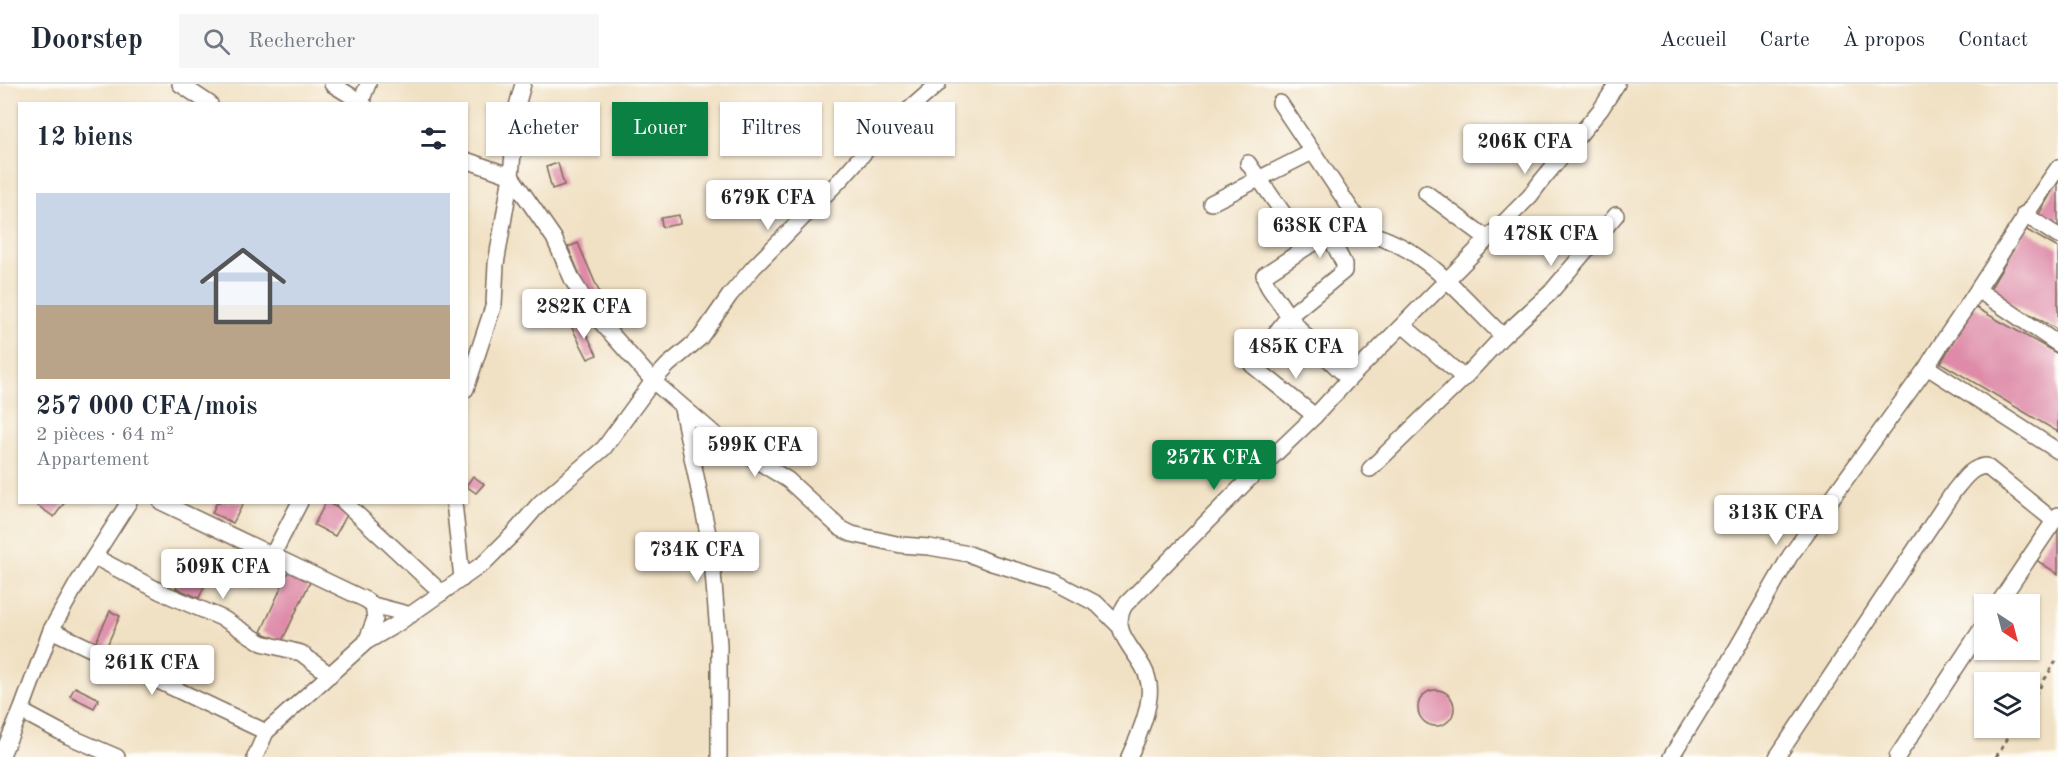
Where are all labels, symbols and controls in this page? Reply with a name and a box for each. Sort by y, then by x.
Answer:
search box [179,14,599,68]
icon: search [200,25,233,58]
text: Doorstep [30,27,143,55]
text: Rechercher [248,30,355,52]
text: Accueil [1660,30,1727,51]
text: Carte [1760,30,1810,51]
text: À propos [1843,30,1925,51]
text: Contact [1958,30,2028,51]
chip: Acheter [486,102,600,156]
chip: Louer [612,102,708,156]
chip: Filtres [720,102,822,156]
chip: Nouveau [834,102,955,156]
icon: filters [417,122,450,155]
pin: 206K CFA [1463,124,1587,175]
text: 12 biens [36,125,133,151]
text: 206K CFA [1477,133,1573,153]
pin: 679K CFA [706,180,830,231]
text: 679K CFA [720,189,816,209]
pin: 638K CFA [1258,208,1382,259]
pin: 478K CFA [1489,216,1613,267]
text: 638K CFA [1272,217,1368,237]
text: 478K CFA [1503,225,1599,245]
icon: home [189,232,297,340]
pin: 282K CFA [522,289,646,340]
text: 282K CFA [536,298,632,318]
pin: 485K CFA [1234,329,1358,380]
text: 485K CFA [1248,338,1344,358]
text: 257 000 CFA/mois [36,394,257,420]
text: 2 pièces · 64 m² [36,425,174,445]
pin: 599K CFA [693,427,817,478]
text: 599K CFA [707,436,803,456]
pin: 257K CFA [1152,440,1276,491]
text: 257K CFA [1166,449,1262,469]
text: Appartement [36,450,149,470]
pin: 313K CFA [1714,495,1838,546]
text: 313K CFA [1728,504,1824,524]
pin: 734K CFA [635,532,759,583]
text: 734K CFA [649,541,745,561]
pin: 509K CFA [161,549,285,600]
text: 509K CFA [175,558,271,578]
north arrow [1974,594,2040,660]
map controls [1974,594,2040,738]
pin: 261K CFA [90,645,214,696]
text: 261K CFA [104,654,200,674]
button: layers [1974,672,2040,738]

